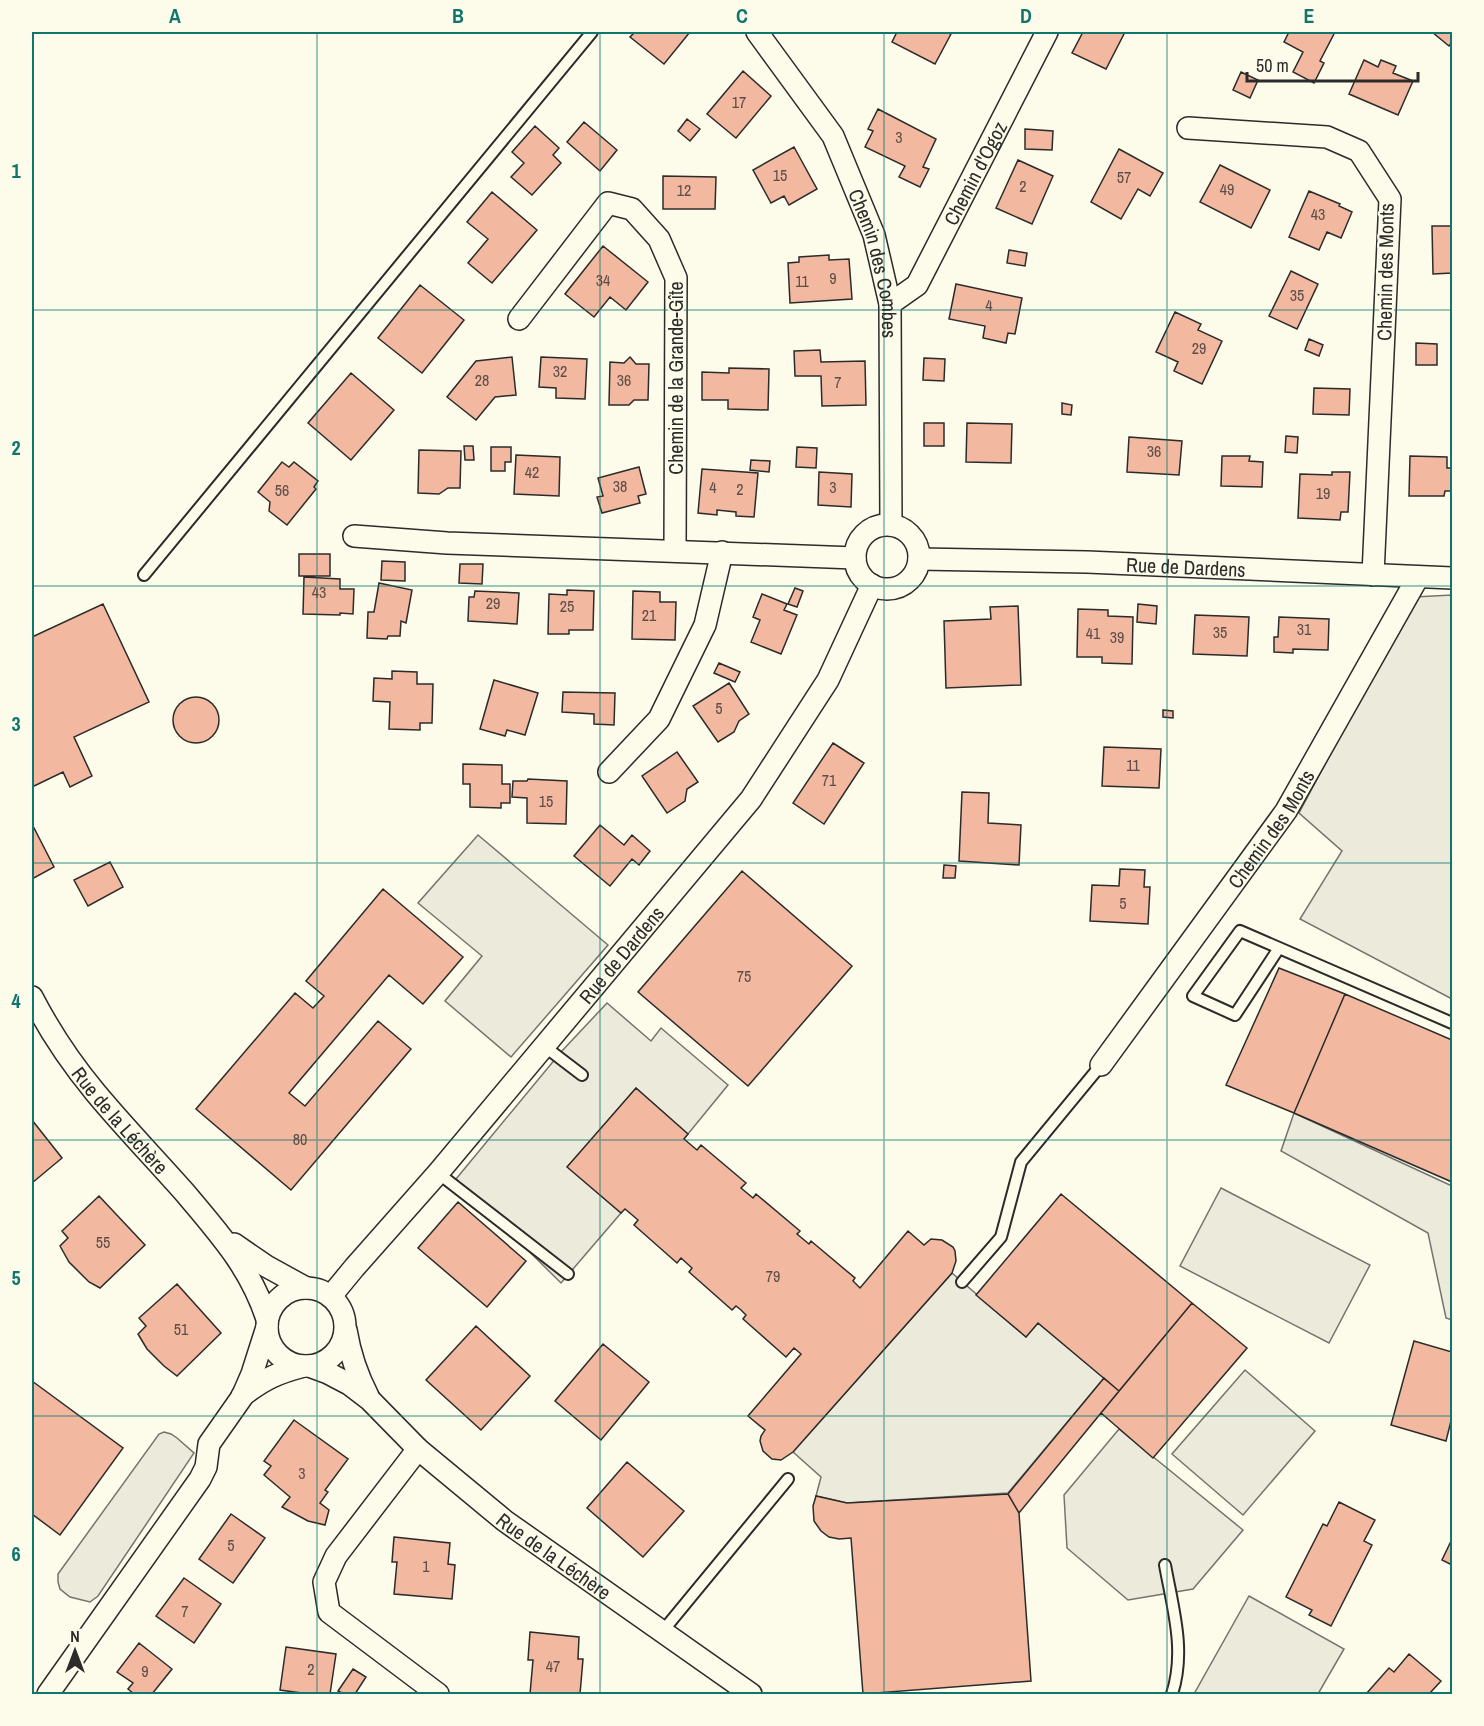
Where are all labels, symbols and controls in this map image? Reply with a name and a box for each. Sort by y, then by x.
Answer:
text: A [169,2,181,29]
text: B [452,2,464,29]
text: C [736,2,748,29]
text: D [1020,2,1032,29]
text: E [1304,2,1315,29]
scale bar [1247,45,1418,83]
text: 50 m [1256,53,1289,78]
house number: 17 [732,91,746,113]
street label: Chemin d'Ogoz [937,116,1013,230]
house number: 3 [895,126,903,148]
text: 1 [11,157,21,184]
house number: 15 [773,164,787,186]
house number: 57 [1117,166,1131,188]
house number: 2 [1019,175,1027,197]
house number: 49 [1220,178,1234,200]
house number: 12 [677,179,691,201]
street label: Chemin des Combes [843,185,904,338]
house number: 43 [1311,203,1325,225]
street label: Chemin des Monts [1370,203,1400,341]
house number: 9 [829,267,837,289]
house number: 34 [596,269,610,291]
house number: 11 [795,270,810,292]
street label: Chemin de la Grande-Gîte [662,281,689,475]
house number: 35 [1290,284,1304,306]
house number: 4 [985,294,993,316]
house number: 29 [1192,337,1206,359]
house number: 32 [553,360,567,382]
house number: 28 [475,369,489,391]
house number: 36 [617,369,631,391]
house number: 7 [834,371,842,393]
text: 2 [11,434,21,461]
house number: 36 [1147,440,1161,462]
house number: 42 [525,461,539,483]
house number: 38 [613,475,627,497]
house number: 4 [709,476,717,498]
house number: 3 [829,476,837,498]
house number: 2 [736,478,744,500]
house number: 56 [275,479,289,501]
house number: 19 [1316,482,1330,504]
street label: Rue de Dardens [1126,550,1246,582]
house number: 43 [312,581,326,603]
house number: 29 [486,592,500,614]
house number: 25 [560,595,574,617]
house number: 21 [642,604,657,626]
house number: 31 [1297,618,1312,640]
house number: 35 [1213,621,1227,643]
house number: 41 [1086,622,1101,644]
house number: 39 [1110,626,1124,648]
house number: 5 [715,697,723,719]
text: 3 [11,710,21,737]
house number: 11 [1126,754,1141,776]
street label: Chemin des Monts [1221,765,1320,893]
house number: 71 [822,769,837,791]
house number: 15 [539,790,553,812]
house number: 5 [1119,892,1127,914]
street label: Rue de Dardens [572,900,670,1009]
house number: 75 [737,965,751,987]
text: 4 [11,987,21,1014]
street label: Rue de la Léchère [66,1061,175,1179]
house number: 80 [293,1128,307,1150]
house number: 55 [96,1231,110,1253]
text: 5 [11,1264,21,1291]
house number: 79 [766,1265,780,1287]
house number: 51 [174,1318,189,1340]
house number: 3 [298,1462,306,1484]
street label: Rue de la Léchère [491,1506,617,1605]
house number: 5 [227,1534,235,1556]
text: 6 [11,1540,21,1567]
house number: 1 [422,1555,430,1577]
house number: 7 [181,1600,189,1622]
north arrow [45,1621,105,1681]
text: N [70,1625,80,1647]
house number: 47 [546,1655,560,1677]
house number: 2 [307,1658,315,1680]
house number: 9 [141,1660,149,1682]

